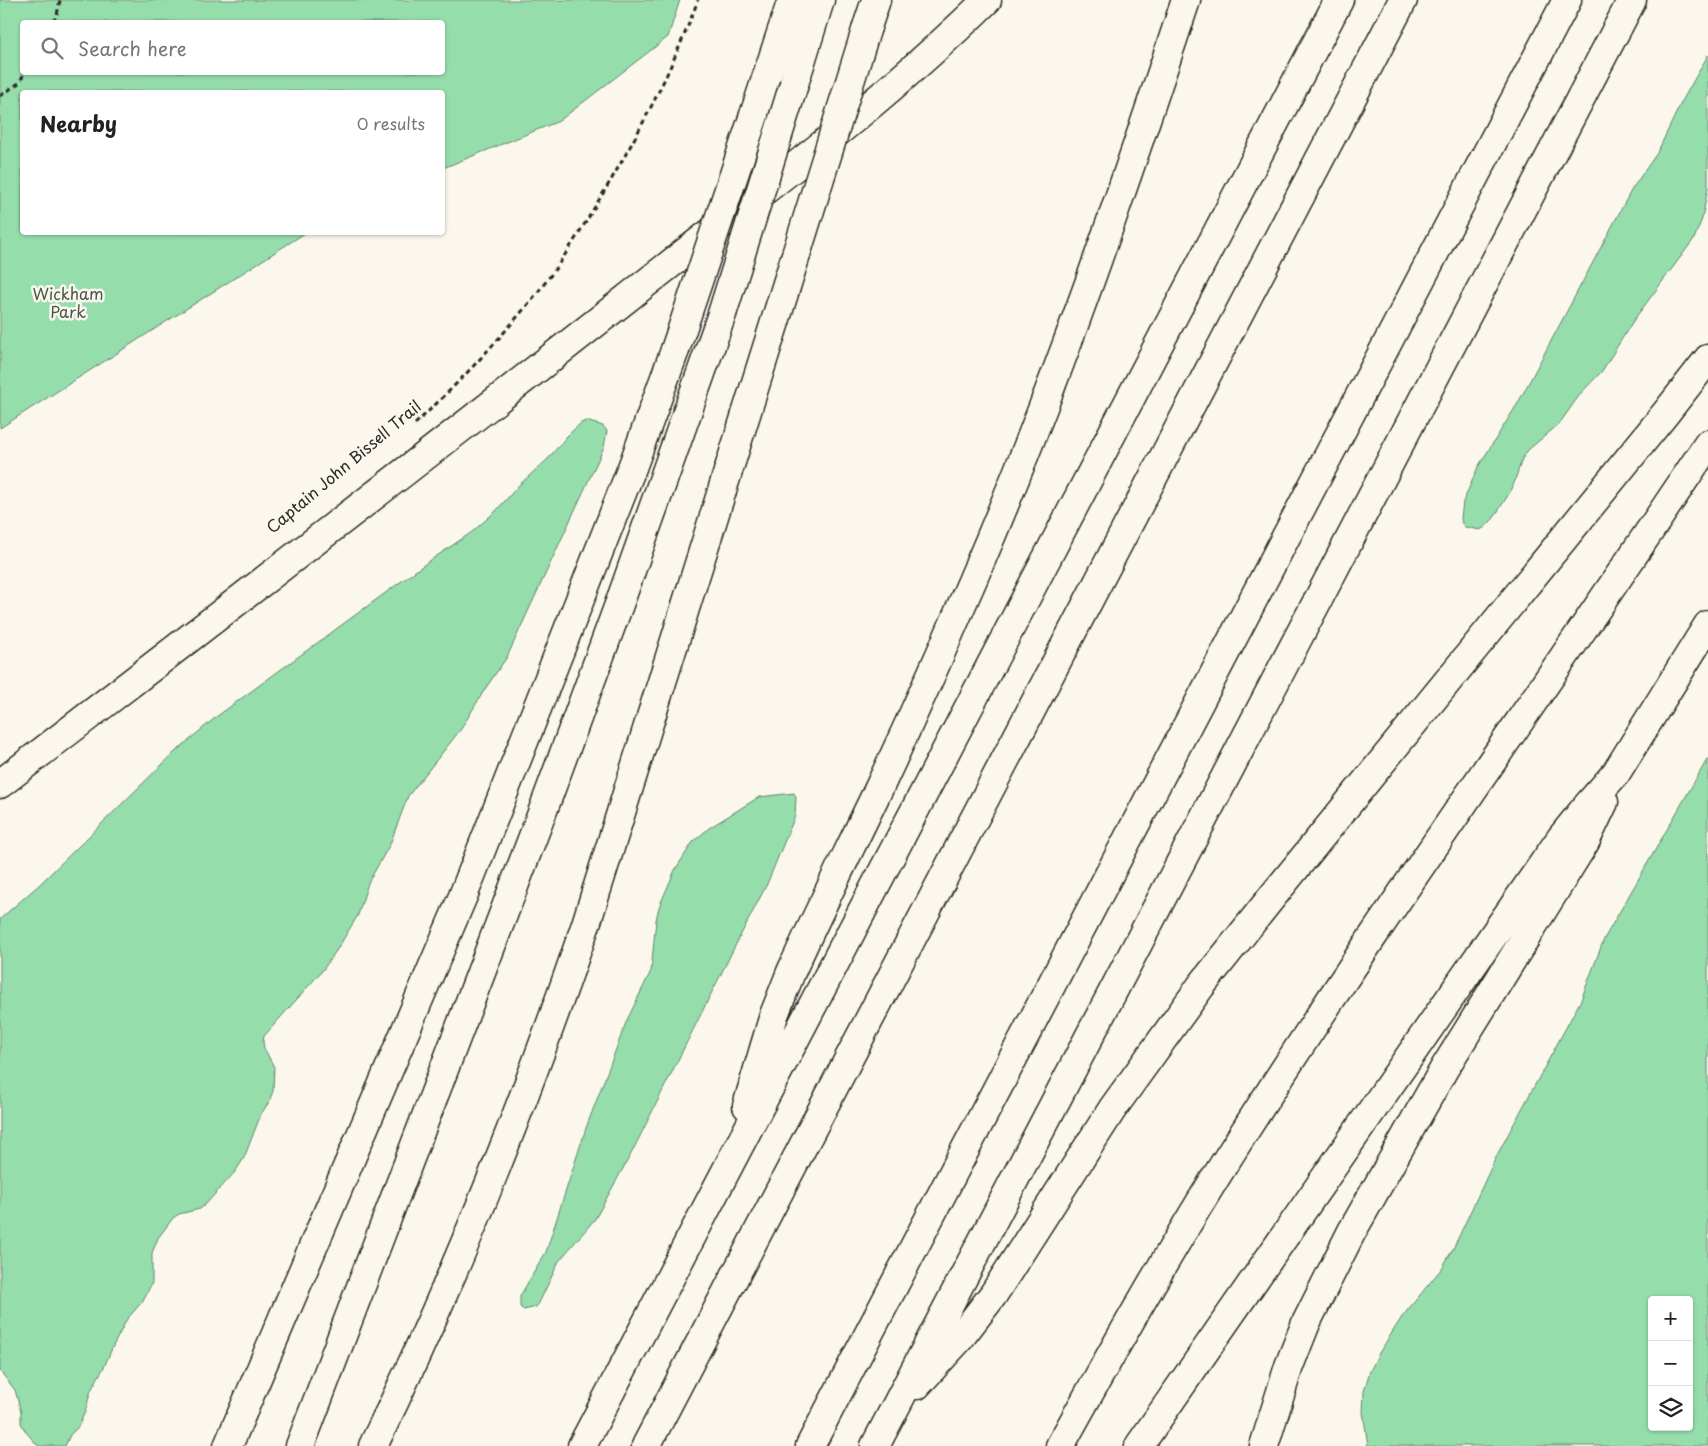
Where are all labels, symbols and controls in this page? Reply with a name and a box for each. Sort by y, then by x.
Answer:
search box [20,20,445,75]
icon: search [38,34,66,62]
text: Search here [78,34,187,62]
text: Nearby [40,107,117,139]
text: 0 results [357,111,425,135]
park label: Wickham Park [33,281,103,323]
street label: Captain John Bissell Trail [260,394,426,538]
map controls [1648,1296,1693,1431]
button: + [1648,1296,1693,1341]
button: − [1648,1341,1693,1386]
button: layers [1648,1386,1693,1431]

